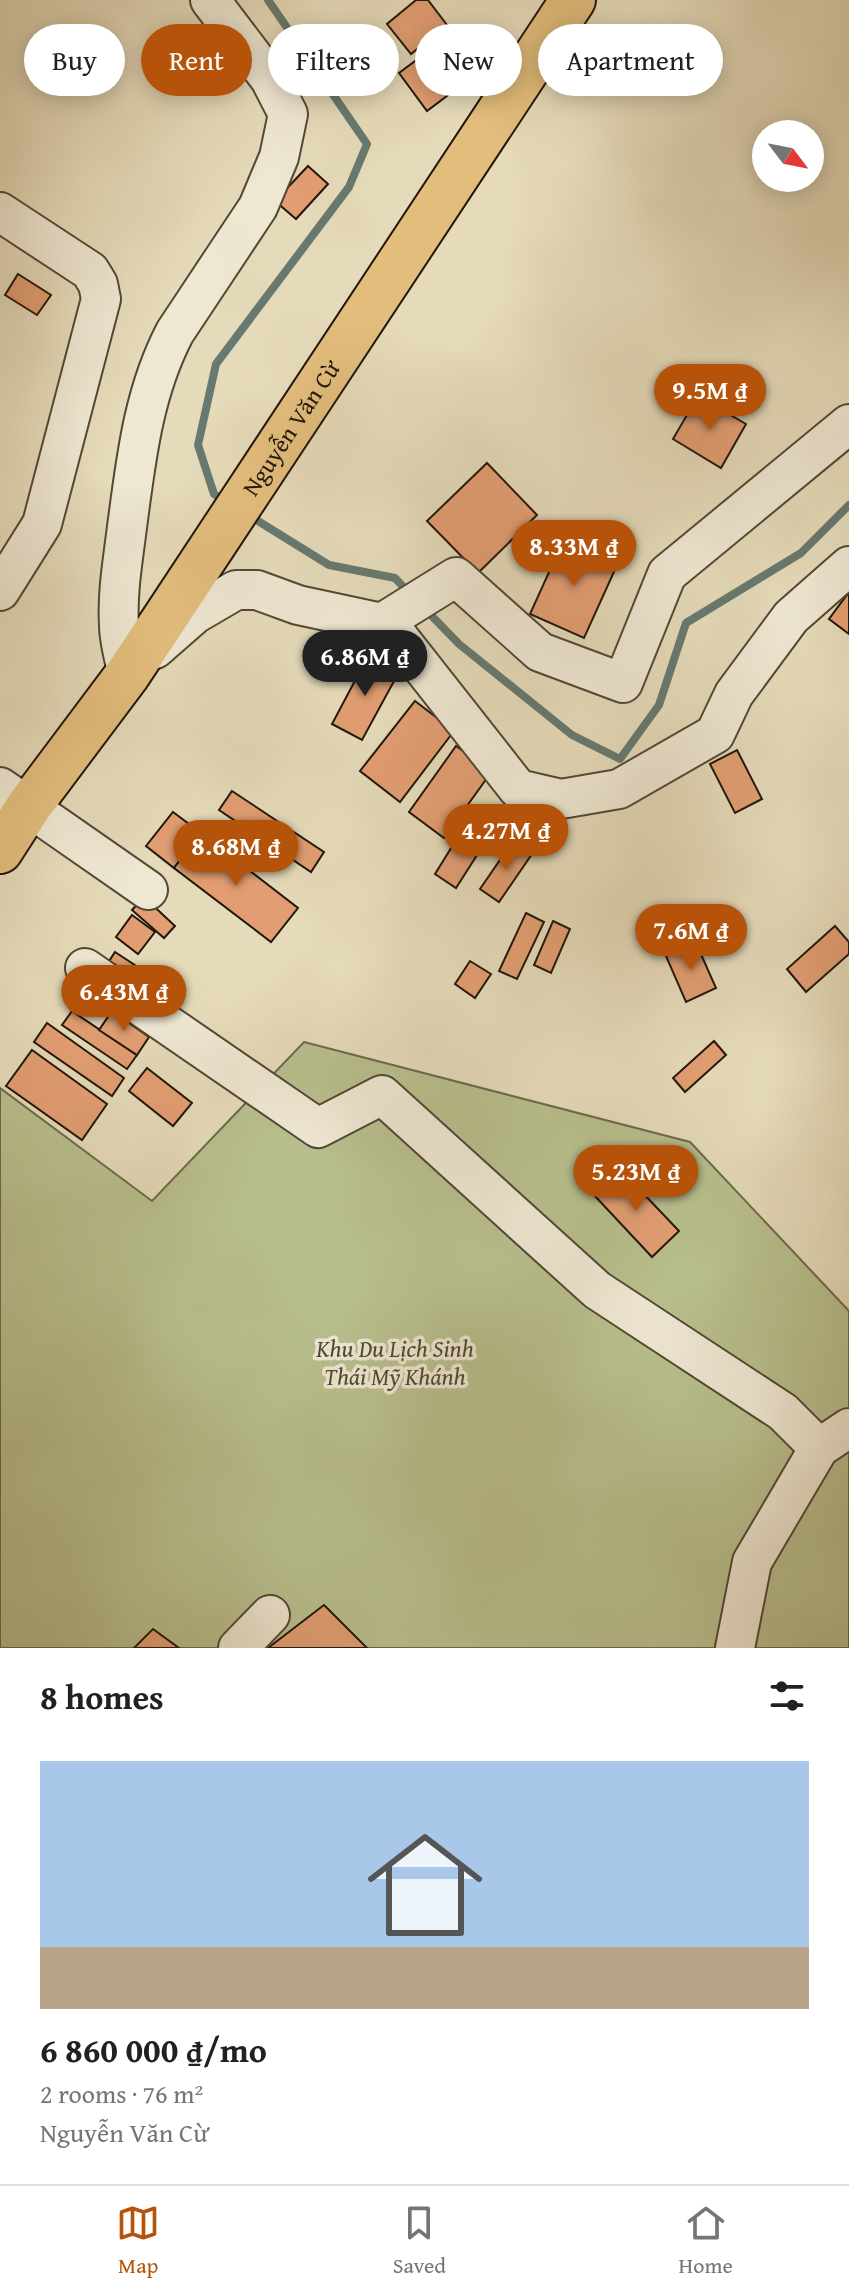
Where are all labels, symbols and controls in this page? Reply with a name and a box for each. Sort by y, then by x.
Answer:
chip: Buy [24,24,125,96]
chip: Rent [141,24,252,96]
chip: Filters [268,24,399,96]
chip: New [415,24,522,96]
chip: Apartment [538,24,723,96]
north arrow [752,120,824,192]
map controls [752,120,824,192]
street label: Nguyễn Văn Cừ [233,352,349,502]
pin: 9.5M ₫ [645,364,775,432]
text: 9.5M ₫ [672,370,748,409]
pin: 8.33M ₫ [500,520,648,588]
text: 8.33M ₫ [529,526,619,565]
pin: 6.86M ₫ [291,630,439,698]
text: 6.86M ₫ [320,636,410,675]
pin: 4.27M ₫ [432,804,580,872]
text: 4.27M ₫ [461,810,551,849]
pin: 8.68M ₫ [162,820,310,888]
text: 8.68M ₫ [191,826,281,865]
pin: 7.6M ₫ [626,904,756,972]
text: 7.6M ₫ [653,910,729,949]
pin: 6.43M ₫ [50,965,198,1033]
text: 6.43M ₫ [79,971,169,1010]
pin: 5.23M ₫ [562,1145,710,1213]
text: 5.23M ₫ [591,1151,681,1190]
park label: Khu Du Lịch Sinh Thái Mỹ Khánh [315,1331,474,1394]
text: 8 homes [40,1672,164,1721]
icon: filters [765,1674,809,1718]
icon: home [353,1813,497,1957]
text: 6 860 000 ₫/mo [40,2025,267,2074]
text: 2 rooms · 76 m² [40,2074,203,2113]
text: Nguyễn Văn Cừ [40,2113,210,2152]
tab: Map [116,2201,160,2281]
tab: Saved [393,2201,446,2281]
tab: Home [679,2201,733,2281]

